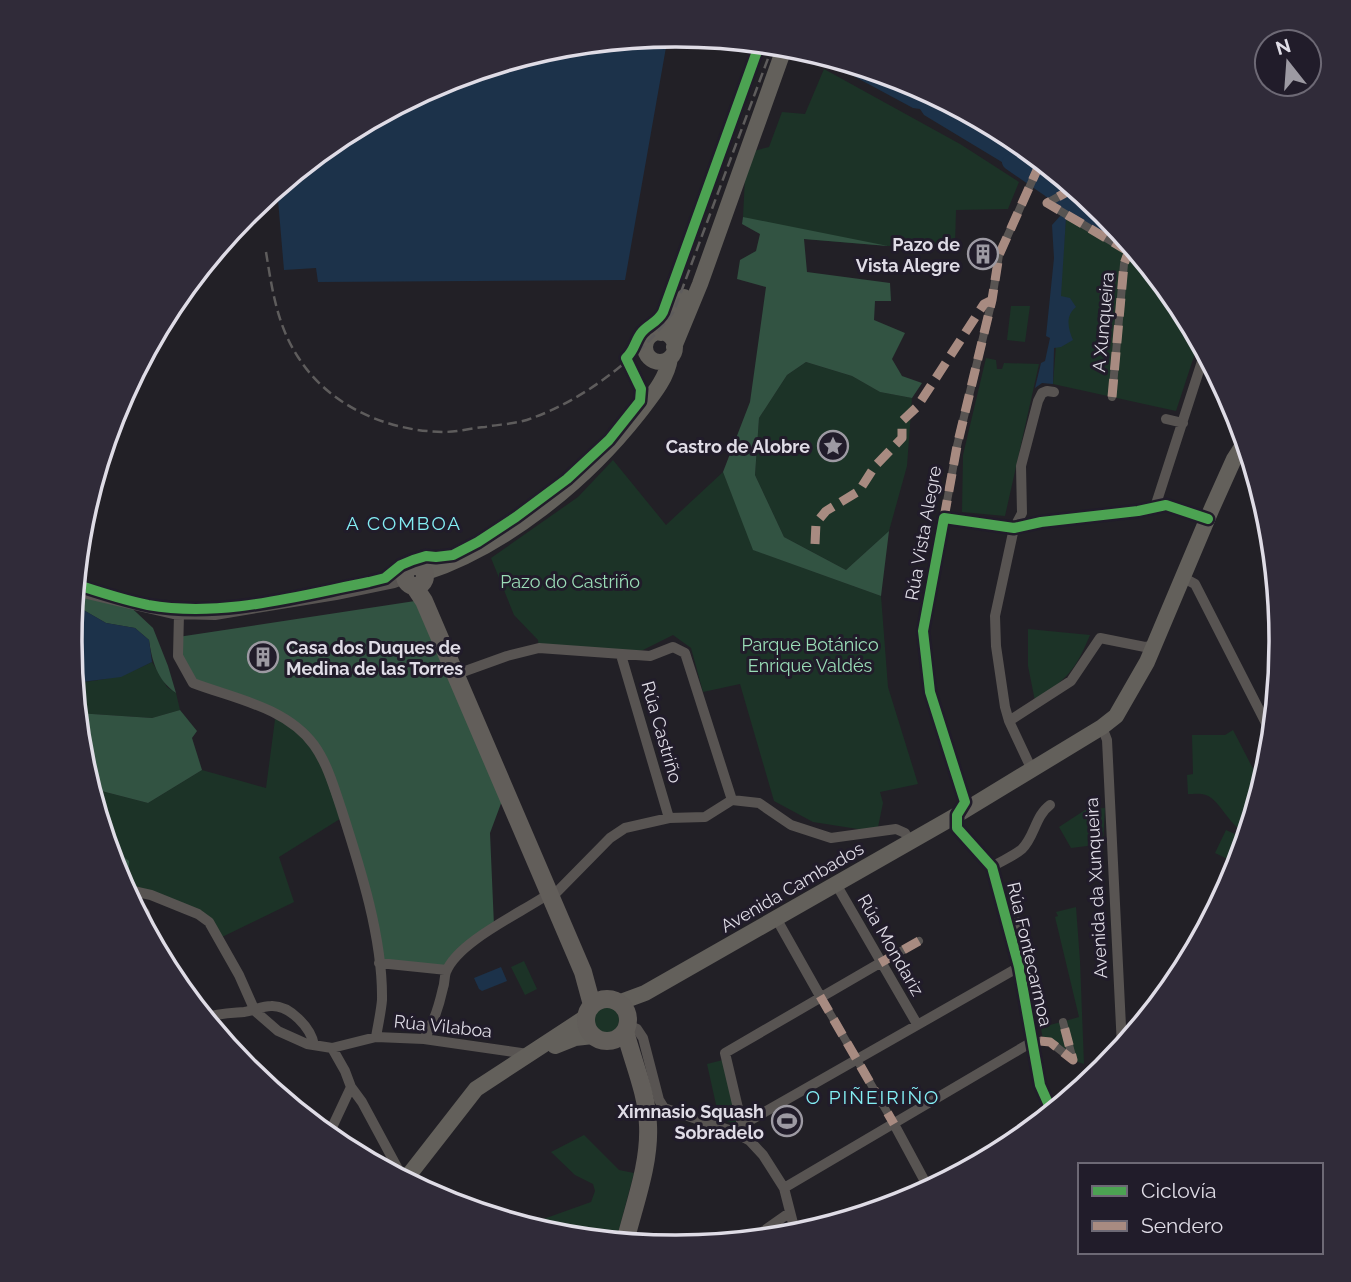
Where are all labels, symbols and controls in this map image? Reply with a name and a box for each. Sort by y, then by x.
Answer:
north arrow [1253,28,1323,98]
text: N [1273,34,1293,59]
place label: Pazo de Vista Alegre [856,234,960,276]
building icon: Pazo de Vista Alegre [966,237,1000,271]
street label: A Xunqueira [1088,271,1118,373]
place icon: Castro de Alobre [816,429,850,463]
place label: Castro de Alobre [666,436,810,457]
street label: Rúa Vista Alegre [901,464,945,602]
district label: A COMBOA [346,512,462,534]
park label: Pazo do Castriño [500,571,640,592]
park label: Parque Botánico Enrique Valdés [741,634,879,676]
place label: Casa dos Duques de Medina de las Torres [286,637,463,679]
building icon: Casa dos Duques de Medina de las Torres [246,640,280,674]
street label: Rúa Castriño [637,679,687,786]
street label: Avenida da Xunqueira [1081,797,1111,979]
street label: Avenida Cambados [717,837,868,937]
street label: Rúa Fontecarmoa [1003,880,1057,1028]
street label: Rúa Mondariz [853,891,929,1000]
street label: Rúa Vilaboa [393,1010,493,1042]
district label: O PIÑEIRIÑO [806,1086,940,1108]
place label: Ximnasio Squash Sobradelo [616,1101,764,1143]
sports icon: Ximnasio Squash Sobradelo [770,1104,804,1138]
legend [1078,1163,1323,1254]
text: Ciclovía [1141,1178,1217,1203]
text: Sendero [1141,1213,1223,1238]

